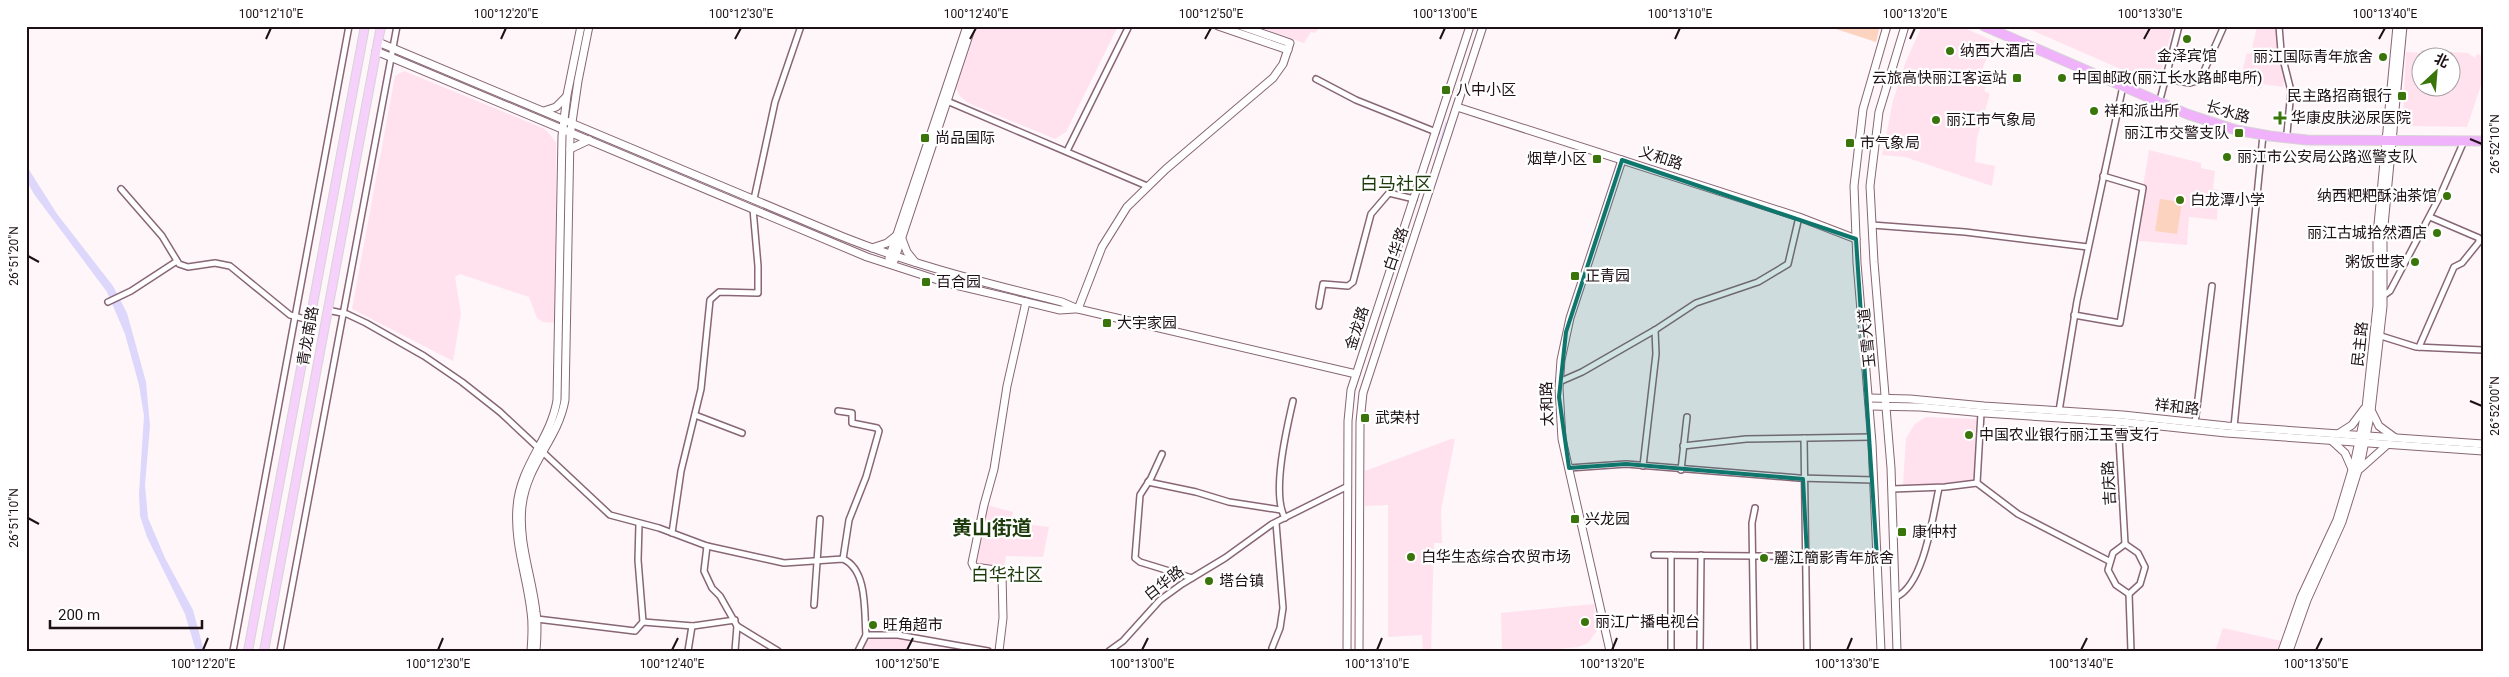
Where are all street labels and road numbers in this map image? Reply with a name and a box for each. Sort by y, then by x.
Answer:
street label: 长水路 [2204,97,2252,127]
street label: 义和路 [1637,142,1685,174]
street label: 白华路 [1380,225,1412,273]
street label: 金龙路 [1341,304,1373,352]
street label: 青龙南路 [294,305,322,367]
street label: 玉雪大道 [1855,307,1879,369]
street label: 民主路 [2349,321,2371,367]
street label: 太和路 [1537,381,1557,427]
street label: 祥和路 [2154,396,2200,418]
street label: 吉庆路 [2099,460,2119,506]
street label: 白华路 [1141,562,1187,604]

